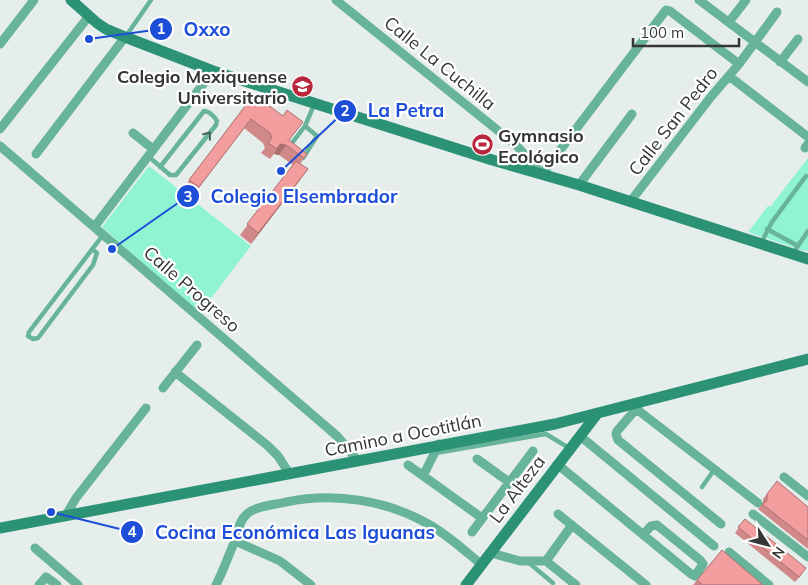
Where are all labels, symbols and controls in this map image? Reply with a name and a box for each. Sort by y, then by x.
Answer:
street label: Calle La Cuchilla [380,11,500,115]
callout: Oxxo [148,12,240,46]
scale bar [633,15,739,47]
text: Oxxo [184,17,230,41]
text: 1 [156,19,166,38]
text: 100 m [640,23,684,42]
street label: Calle San Pedro [623,62,723,180]
place label: Colegio Mexiquense Universitario [117,65,287,109]
school or university icon: Colegio Mexiquense Universitario [291,74,315,98]
callout: La Petra [333,94,454,128]
text: La Petra [368,98,444,122]
text: 2 [340,101,350,120]
place label: Gymnasio Ecológico [498,124,584,168]
one-way arrow [202,131,211,141]
sports icon: Gymnasio Ecológico [470,133,494,157]
callout: Colegio Elsembrador [175,179,407,213]
text: Colegio Elsembrador [211,184,398,208]
text: 3 [183,187,193,206]
street label: Calle Progreso [139,241,245,337]
street label: Camino a Ocotitlán [323,409,483,461]
street label: La Alteza [484,451,550,527]
callout: Cocina Económica Las Iguanas [120,515,445,549]
text: Cocina Económica Las Iguanas [155,520,435,544]
north arrow [743,520,793,570]
text: 4 [127,522,137,541]
text: N [768,543,789,562]

